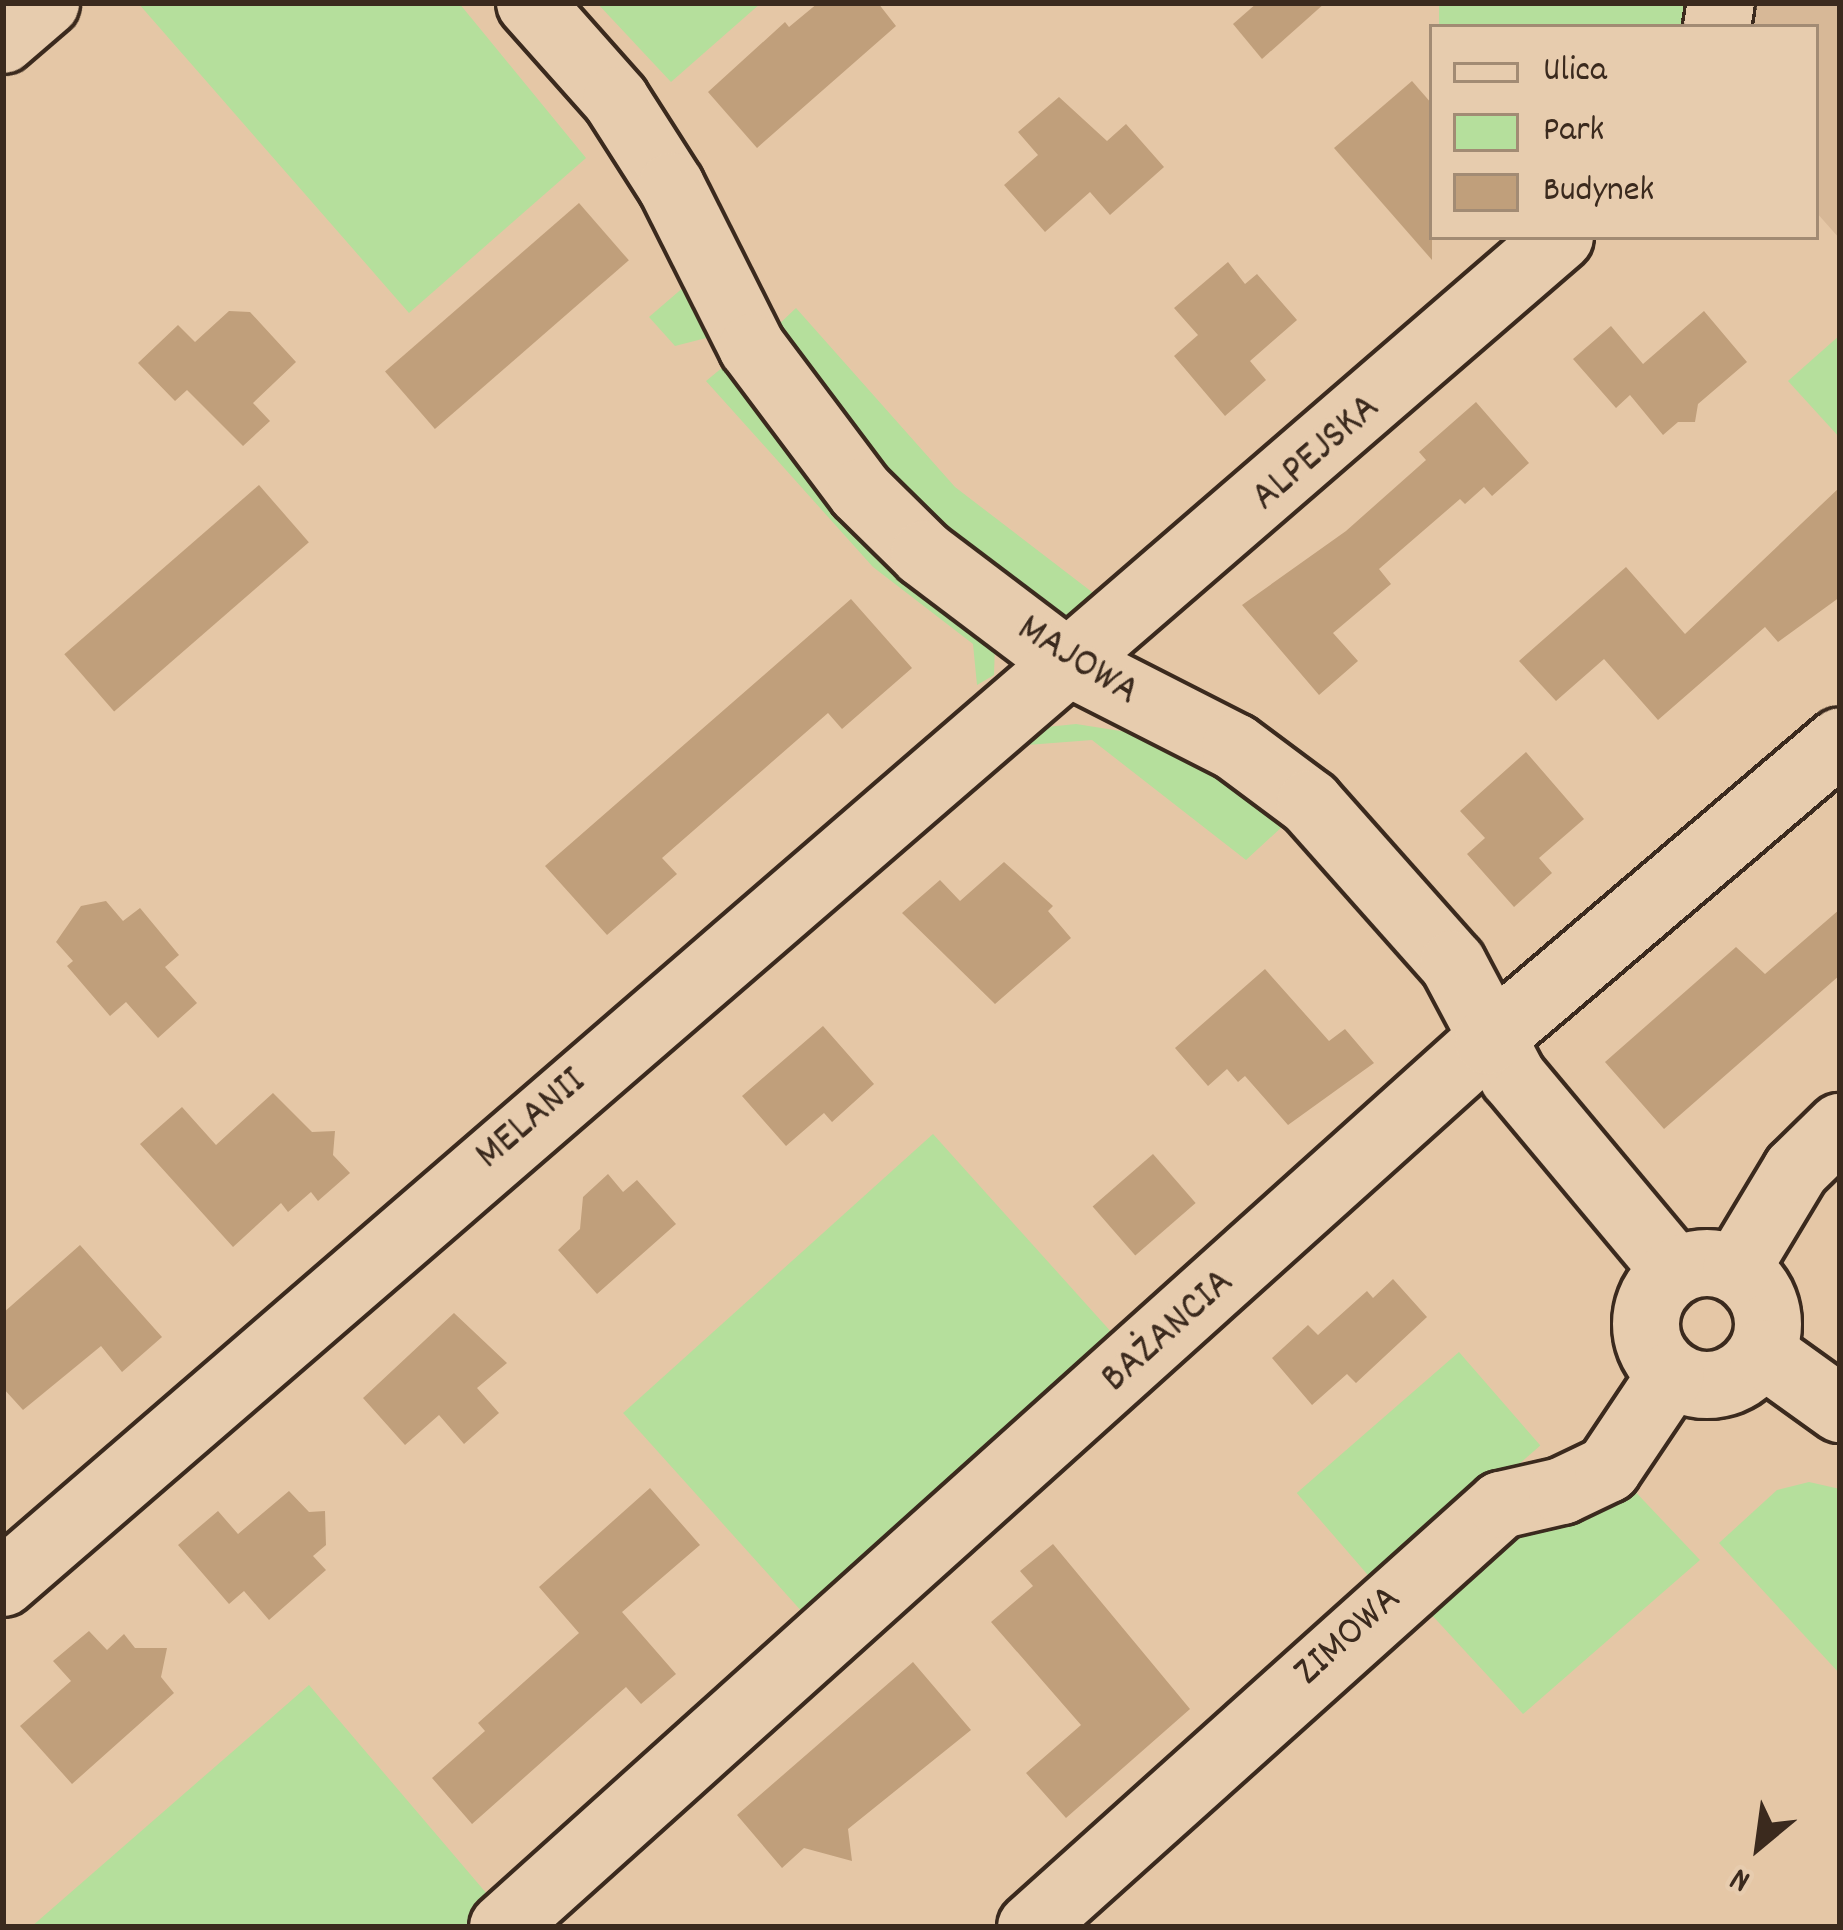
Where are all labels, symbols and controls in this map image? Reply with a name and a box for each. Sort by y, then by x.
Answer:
legend [1429,24,1819,240]
text: Ulica [1543,46,1607,98]
text: Park [1543,106,1604,158]
text: Budynek [1543,166,1654,218]
street label: ALPEJSKA [1242,384,1392,524]
street label: MAJOWA [1007,605,1147,719]
street label: MELANII [466,1058,598,1182]
street label: BAŻANCIA [1092,1259,1246,1405]
street label: ZIMOWA [1285,1576,1413,1698]
north arrow [1699,1786,1819,1906]
text: N [1723,1853,1760,1902]

